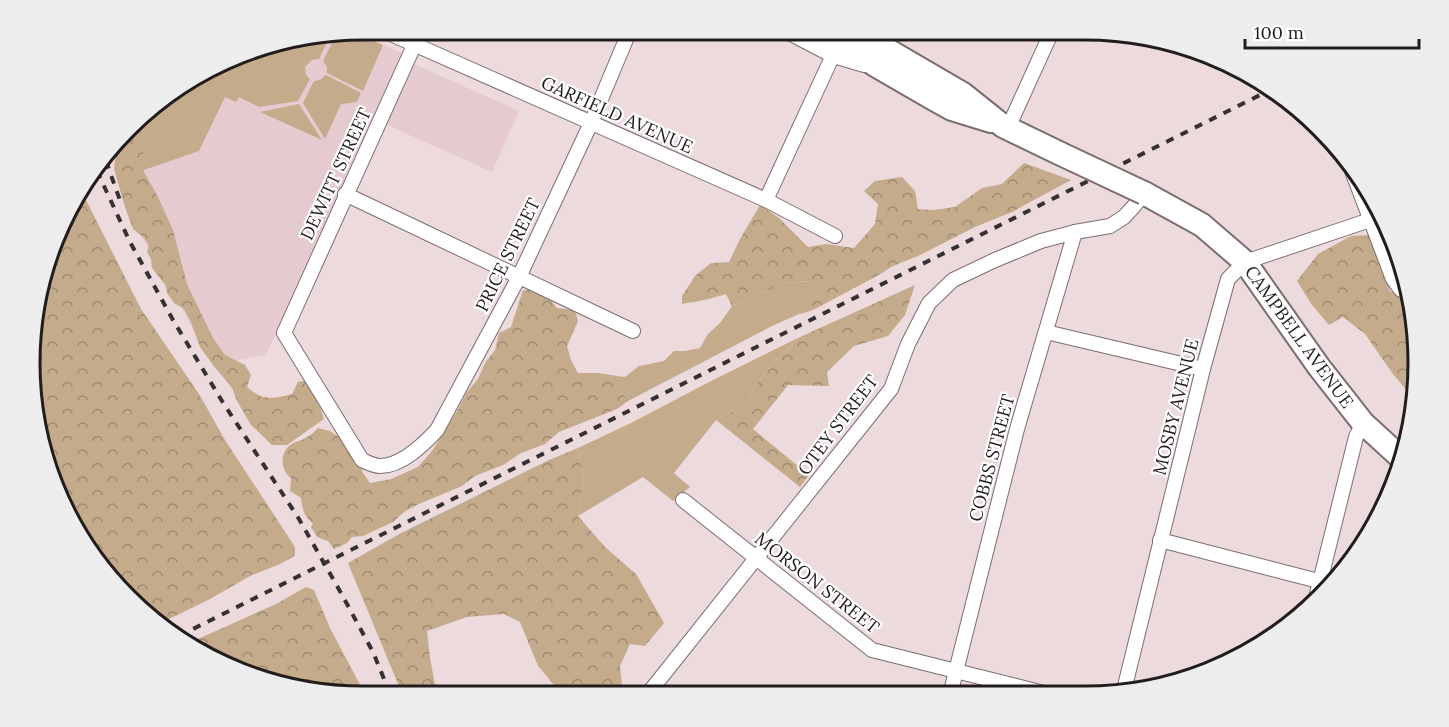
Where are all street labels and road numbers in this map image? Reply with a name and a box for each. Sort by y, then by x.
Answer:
street label: GARFIELD AVENUE [538,71,697,158]
street label: DEWITT STREET [295,104,376,243]
street label: PRICE STREET [470,194,545,315]
street label: CAMPBELL AVENUE [1240,261,1359,413]
street label: MOSBY AVENUE [1147,336,1204,477]
street label: OTEY STREET [792,370,883,479]
street label: COBBS STREET [963,391,1020,524]
street label: MORSON STREET [750,527,884,639]

